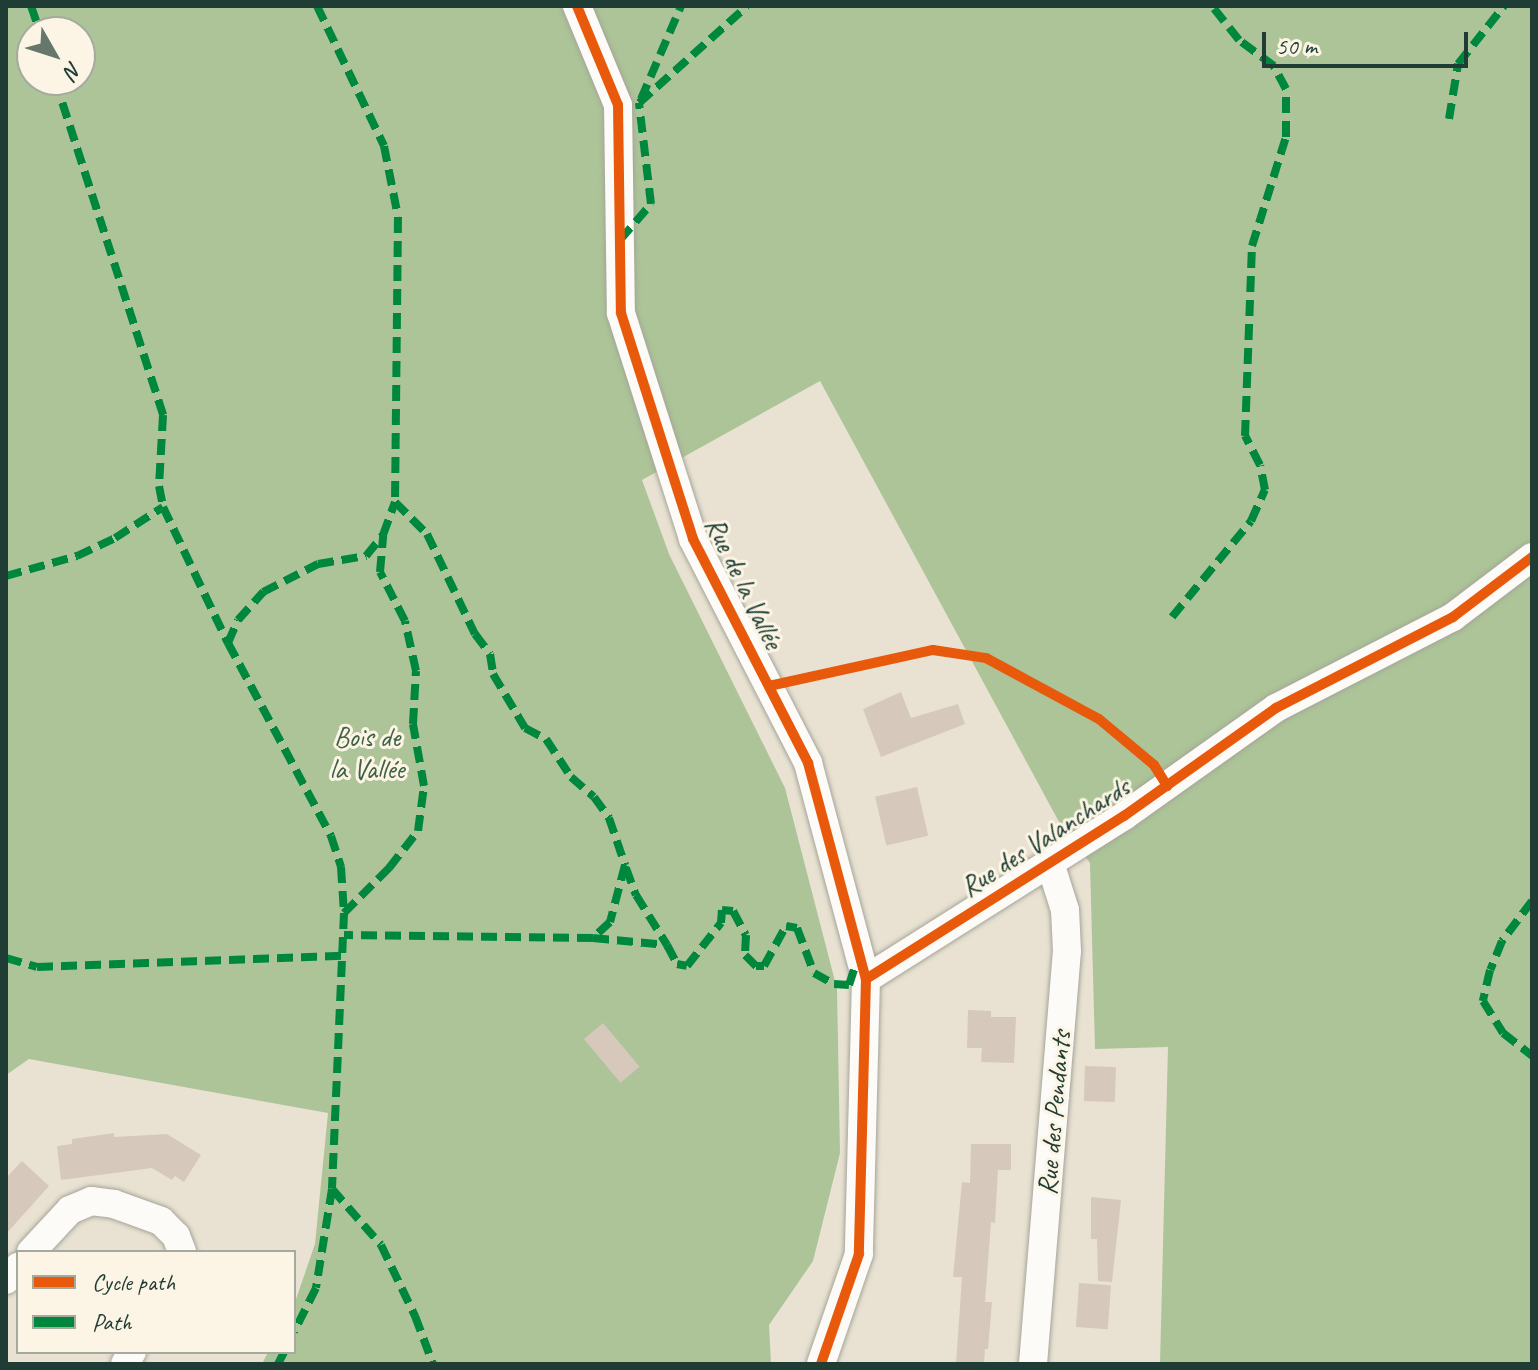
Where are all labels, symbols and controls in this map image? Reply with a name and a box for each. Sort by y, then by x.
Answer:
north arrow [16,16,96,96]
scale bar [1266,16,1472,66]
text: 50 m [1276,31,1317,61]
text: N [58,56,88,84]
street label: Rue de la Vallée [697,511,791,655]
park label: Bois de la Vallée [329,720,405,786]
street label: Rue des Valanchards [954,770,1136,904]
street label: Rue des Pendants [1030,1030,1078,1196]
legend [16,1250,296,1354]
text: Cycle path [92,1267,175,1297]
text: Path [92,1307,132,1337]

